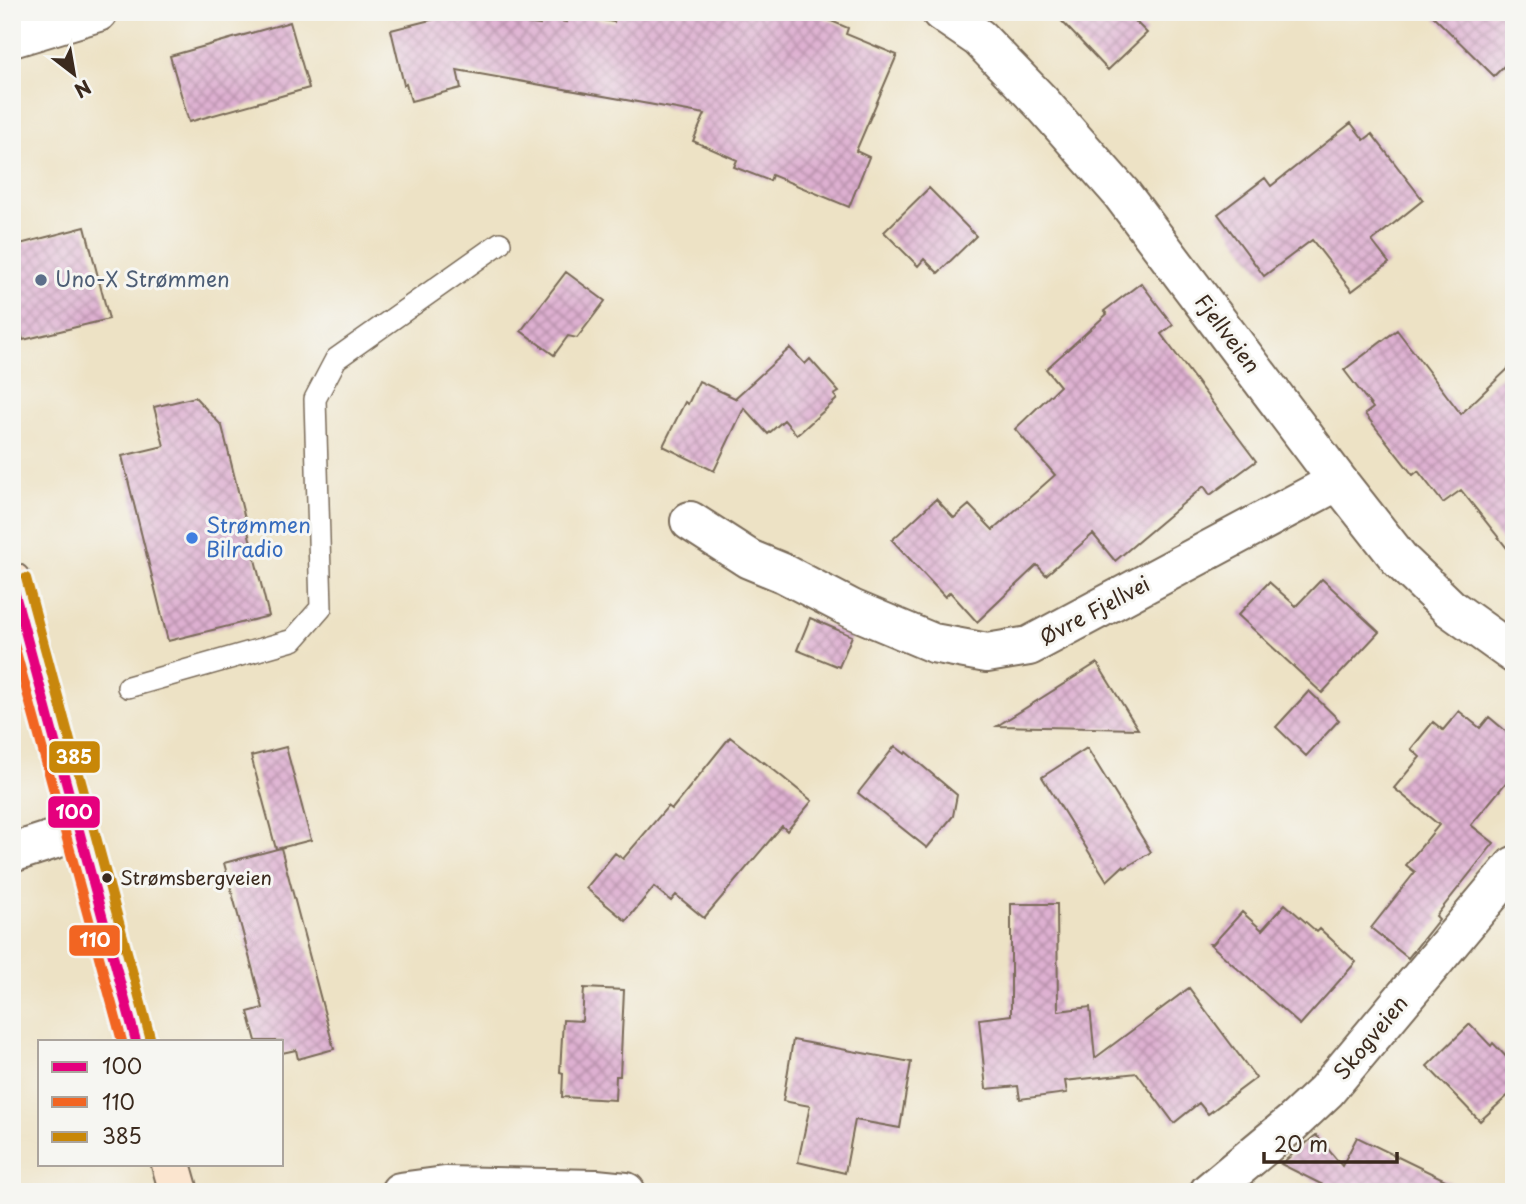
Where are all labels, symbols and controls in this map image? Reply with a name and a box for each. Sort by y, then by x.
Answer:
north arrow [38,38,108,108]
text: N [70,74,97,105]
place label: Uno-X Strømmen [55,262,230,294]
marker: Uno-X Strømmen [33,272,49,288]
street label: Fjellveien [1188,286,1269,379]
place label: Strømmen Bilradio [206,508,311,564]
marker: Strømmen Bilradio [184,530,200,546]
street label: Øvre Fjellvei [1033,567,1155,652]
line badge: 385 [48,740,101,774]
text: 385 [56,742,92,770]
line badge: 100 [47,795,101,829]
text: 100 [55,797,93,825]
place label: Strømsbergveien [120,863,272,891]
marker: Strømsbergveien [100,871,114,885]
line badge: 110 [68,924,121,957]
text: 110 [79,925,111,953]
street label: Skogveien [1325,987,1414,1086]
legend [38,1040,284,1166]
text: 100 [102,1049,142,1081]
text: 110 [102,1085,135,1117]
text: 385 [102,1119,142,1151]
scale bar [1264,1120,1396,1164]
text: 20 m [1274,1127,1328,1159]

